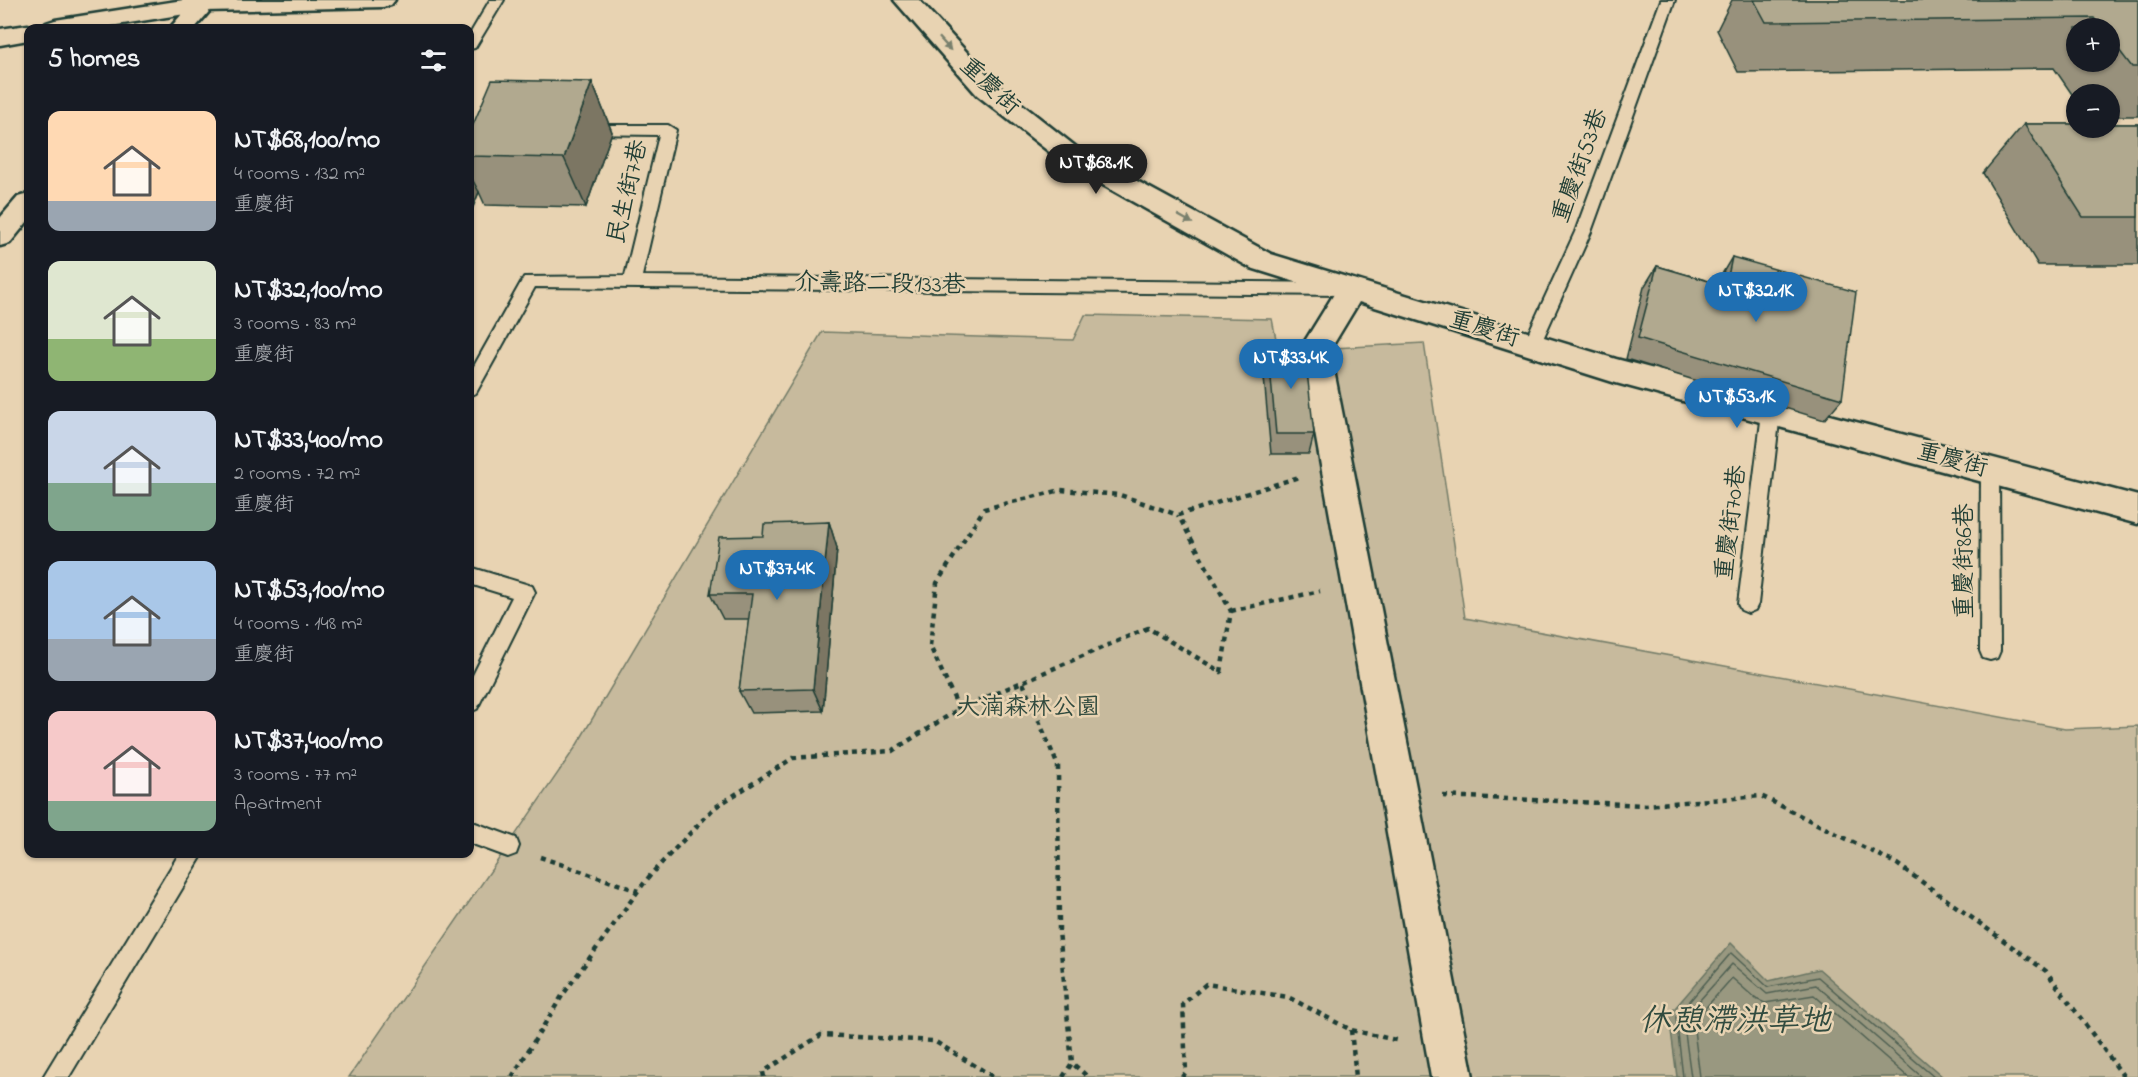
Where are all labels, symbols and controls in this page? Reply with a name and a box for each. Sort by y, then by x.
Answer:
map controls [2066,18,2120,138]
button: + [2066,18,2120,72]
one-way arrow [938,36,952,51]
text: 5 homes [48,41,140,79]
icon: filters [417,44,450,77]
street label: 重慶街 [951,50,1027,124]
button: − [2066,84,2120,138]
street label: 重慶街53巷 [1544,104,1618,228]
text: NT$68,100/mo [234,122,380,160]
icon: home [96,135,168,207]
street label: 民生街7巷 [600,136,658,248]
pin: NT$68.1K [1034,144,1158,195]
text: NT$68.1K [1059,149,1133,178]
text: 4 rooms · 132 m² [234,160,365,189]
text: 重慶街 [234,191,294,220]
one-way arrow [1177,214,1194,224]
street label: 介壽路二段133巷 [794,266,966,304]
text: NT$32,100/mo [234,272,383,310]
pin: NT$32.1K [1694,272,1818,323]
text: NT$32.1K [1718,277,1794,306]
icon: home [96,285,168,357]
street label: 重慶街 [1444,303,1524,357]
text: 3 rooms · 83 m² [234,310,356,339]
pin: NT$33.4K [1229,339,1353,390]
text: 重慶街 [234,341,294,370]
text: NT$33.4K [1253,344,1329,373]
pin: NT$53.1K [1675,378,1799,429]
text: NT$53.1K [1699,383,1775,412]
text: NT$33,400/mo [234,422,383,460]
icon: home [96,435,168,507]
street label: 重慶街 [1913,435,1991,487]
text: 2 rooms · 72 m² [234,460,361,489]
street label: 重慶街70巷 [1708,463,1756,583]
text: 重慶街 [234,491,294,520]
street label: 重慶街86巷 [1948,503,1983,619]
pin: NT$37.4K [715,550,839,601]
text: NT$37.4K [739,555,815,584]
text: NT$53,100/mo [234,572,385,610]
icon: home [96,585,168,657]
text: 4 rooms · 148 m² [234,610,363,639]
text: 重慶街 [234,641,294,670]
park label: 大湳森林公園 [956,691,1100,726]
text: NT$37,400/mo [234,723,383,761]
icon: home [96,735,168,807]
text: 3 rooms · 77 m² [234,761,357,790]
text: Apartment [234,790,322,819]
water label: 休憩滯洪草地 [1639,999,1832,1046]

